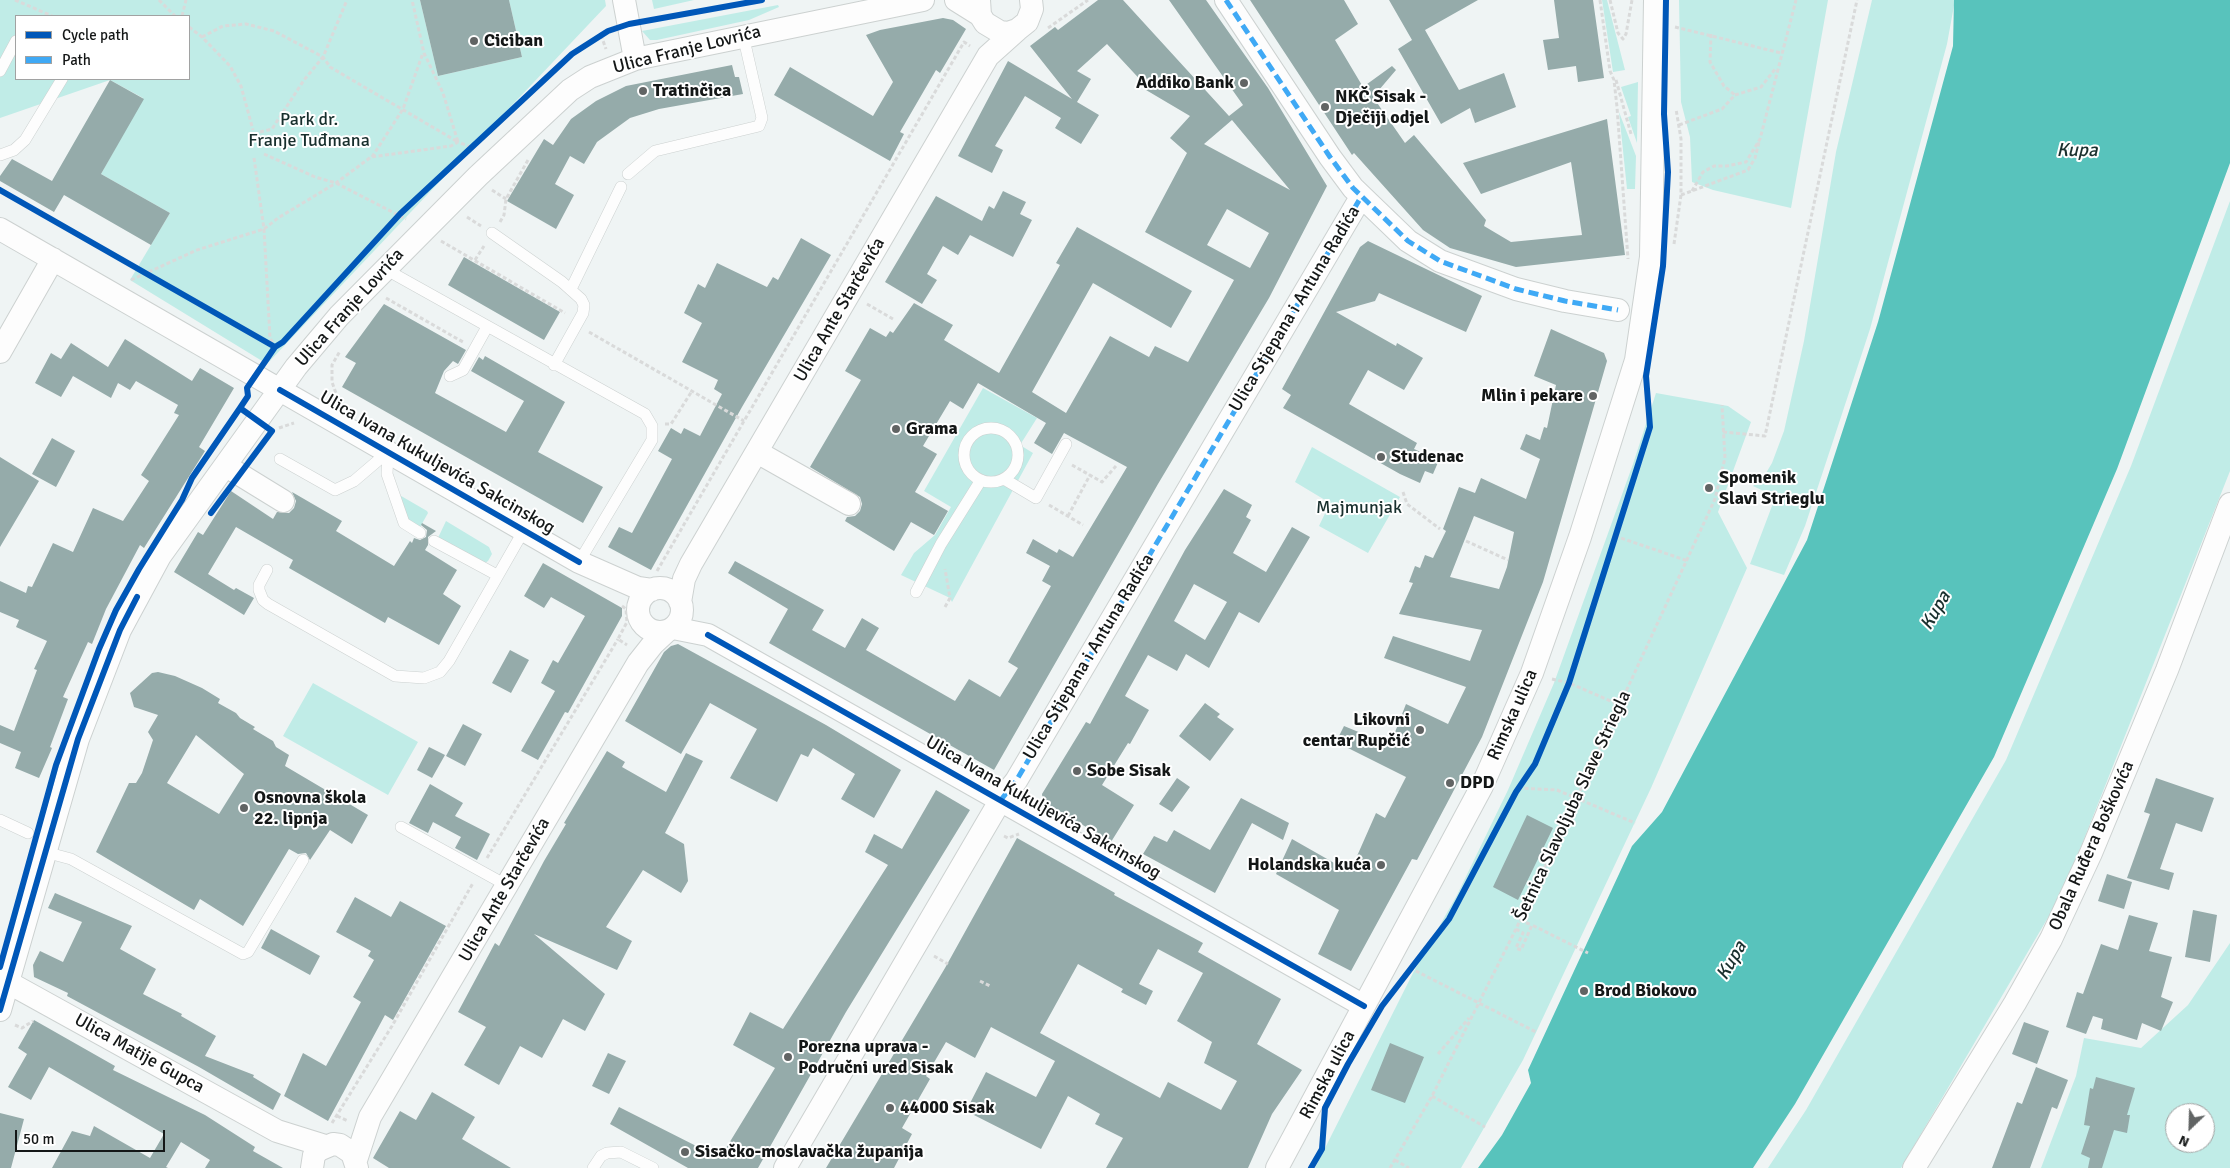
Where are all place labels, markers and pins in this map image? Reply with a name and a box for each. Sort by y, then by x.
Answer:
place label: Ciciban [484,30,543,52]
marker: Ciciban [468,35,480,47]
place label: Addiko Bank [1136,72,1234,94]
marker: Addiko Bank [1238,77,1250,89]
place label: Tratinčica [653,80,731,102]
marker: Tratinčica [637,85,649,97]
place label: NKČ Sisak - Dječiji odjel [1335,86,1429,128]
marker: NKČ Sisak - Dječiji odjel [1319,101,1331,113]
place label: Mlin i pekare [1481,385,1583,407]
marker: Mlin i pekare [1587,390,1599,402]
place label: Grama [906,418,958,440]
marker: Grama [890,423,902,435]
place label: Studenac [1391,446,1464,468]
marker: Studenac [1375,451,1387,463]
place label: Spomenik Slavi Strieglu [1719,467,1825,509]
marker: Spomenik Slavi Strieglu [1703,482,1715,494]
place label: Likovni centar Rupčić [1303,709,1410,752]
marker: Likovni centar Rupčić [1414,724,1426,736]
place label: Sobe Sisak [1087,760,1171,782]
marker: Sobe Sisak [1071,765,1083,777]
place label: DPD [1460,772,1495,794]
marker: DPD [1444,777,1456,789]
place label: Osnovna škola 22. lipnja [254,787,366,830]
marker: Osnovna škola 22. lipnja [238,802,250,814]
place label: Holandska kuća [1247,854,1371,876]
marker: Holandska kuća [1375,859,1387,871]
place label: Brod Biokovo [1594,980,1697,1002]
marker: Brod Biokovo [1578,985,1590,997]
place label: Porezna uprava - Područni ured Sisak [798,1036,953,1078]
marker: Porezna uprava - Područni ured Sisak [782,1051,794,1063]
place label: 44000 Sisak [900,1097,995,1119]
marker: 44000 Sisak [884,1102,896,1114]
place label: Sisačko-moslavačka županija [695,1141,924,1163]
marker: Sisačko-moslavačka županija [679,1146,691,1158]

